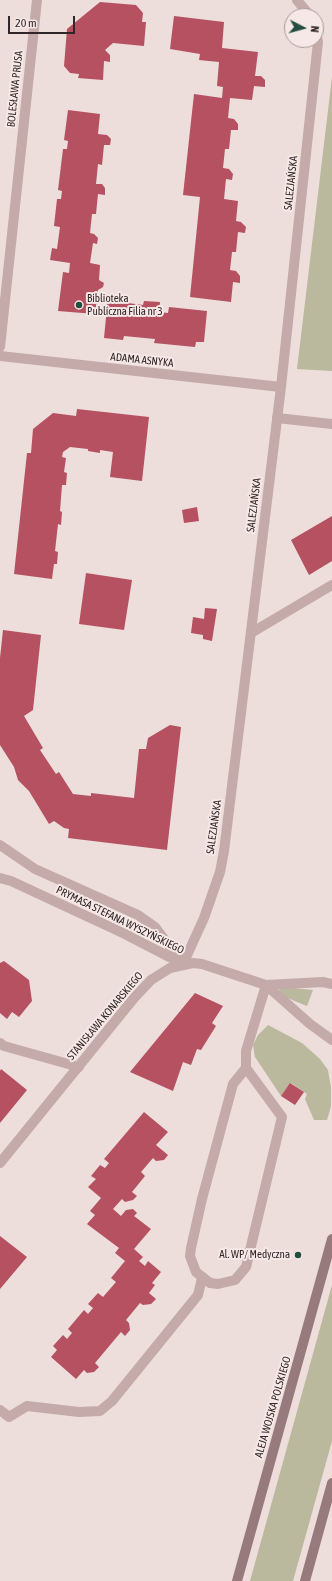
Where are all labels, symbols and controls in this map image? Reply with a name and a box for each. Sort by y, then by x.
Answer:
scale bar [10,8,77,34]
north arrow [284,8,324,48]
text: 20 m [15,16,37,30]
text: N [309,25,321,33]
street label: BOLESŁAWA PRUSA [4,50,26,128]
street label: SALEZJAŃSKA [282,155,300,211]
place label: Biblioteka Publiczna Filia nr 3 [87,292,163,318]
marker: Biblioteka Publiczna Filia nr 3 [74,300,84,310]
street label: ADAMA ASNYKA [110,350,174,370]
street label: SALEZJAŃSKA [244,477,264,533]
street label: SALEZJAŃSKA [204,799,224,855]
street label: PRYMASA STEFANA WYSZYŃSKIEGO [54,883,186,957]
street label: STANISŁAWA KONARSKIEGO [64,969,146,1063]
place label: Al. WP/ Medyczna [219,1248,290,1262]
marker: Al. WP/ Medyczna [293,1250,303,1260]
street label: ALEJA WOJSKA POLSKIEGO [252,1355,294,1459]

